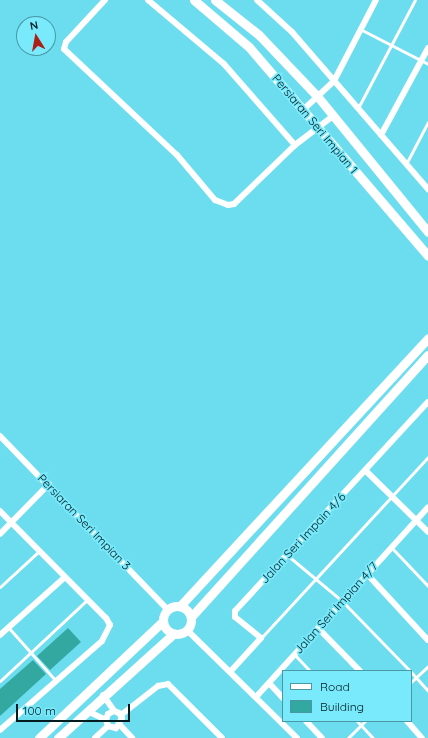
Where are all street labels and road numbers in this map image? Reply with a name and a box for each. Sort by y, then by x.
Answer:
street label: Persiaran Seri Impian 1 [269,71,361,177]
street label: Persiaran Seri Impian 3 [35,471,133,573]
street label: Jalan Seri Impain 4/6 [257,490,349,586]
street label: Jalan Seri Impian 4/7 [291,559,381,657]

